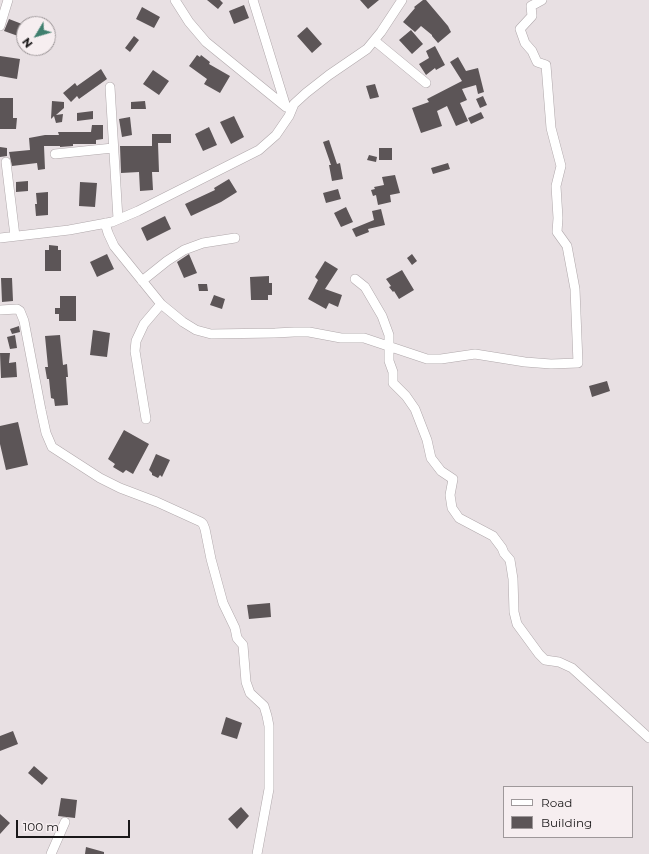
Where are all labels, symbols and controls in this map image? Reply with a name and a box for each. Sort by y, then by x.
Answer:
north arrow [16,16,56,56]
text: N [19,35,36,51]
legend [503,786,633,838]
text: Road [541,795,572,810]
scale bar [18,812,132,838]
text: Building [541,815,592,830]
text: 100 m [23,819,59,834]

